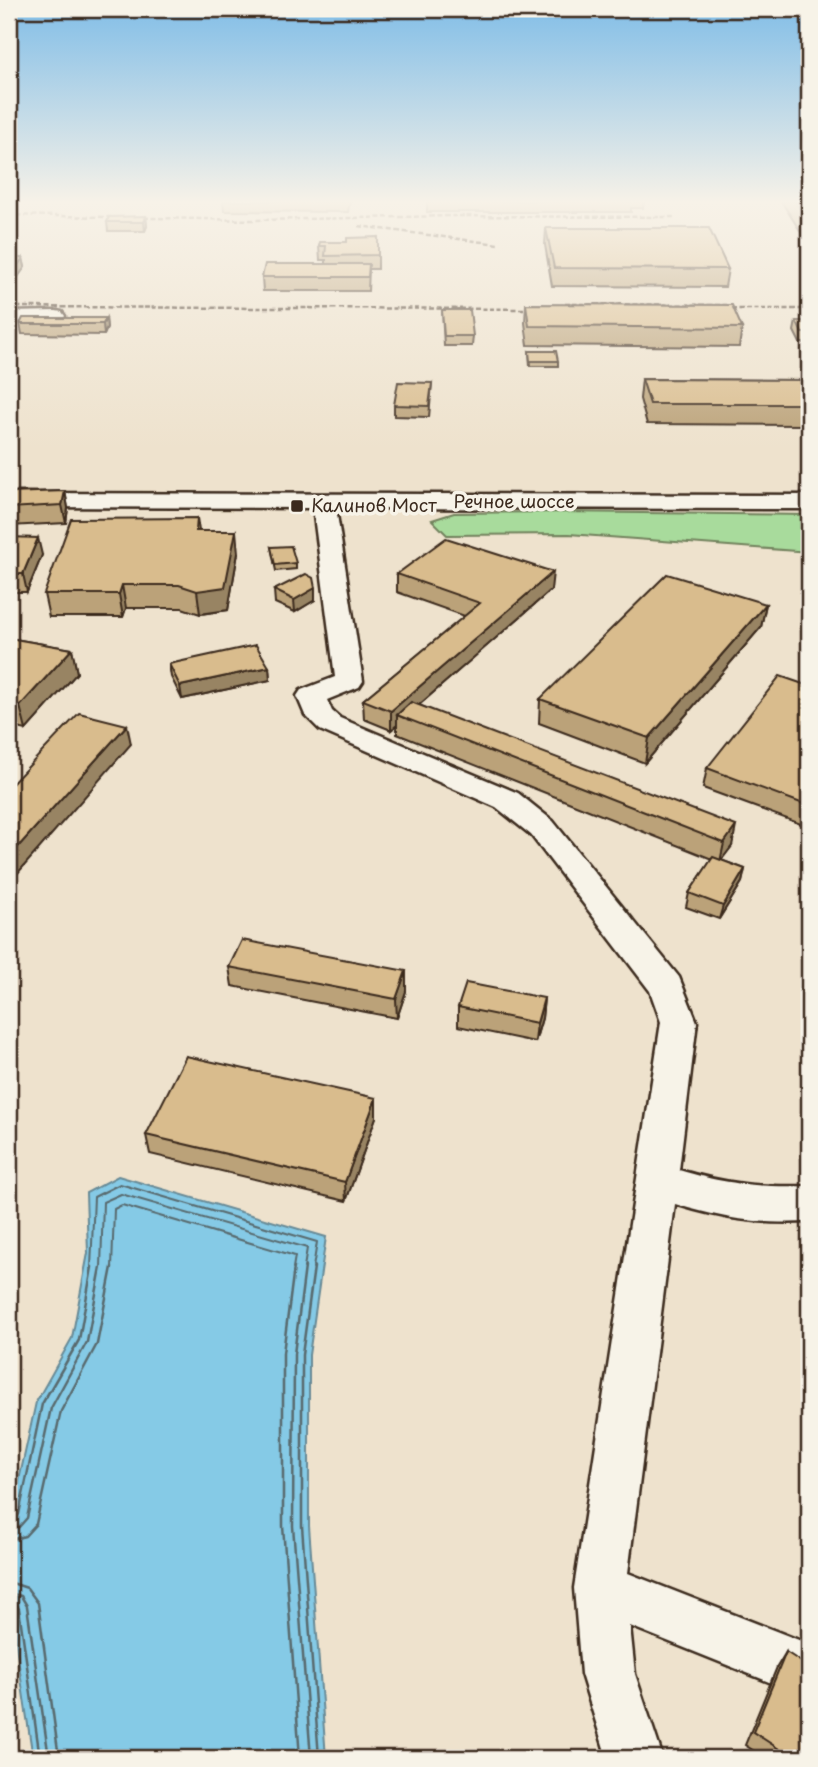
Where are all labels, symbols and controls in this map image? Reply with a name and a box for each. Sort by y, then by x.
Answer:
street label: Речное шоссе [453,487,575,514]
place label: Калинов Мост [311,491,437,518]
marker: Калинов Мост [289,498,305,514]

